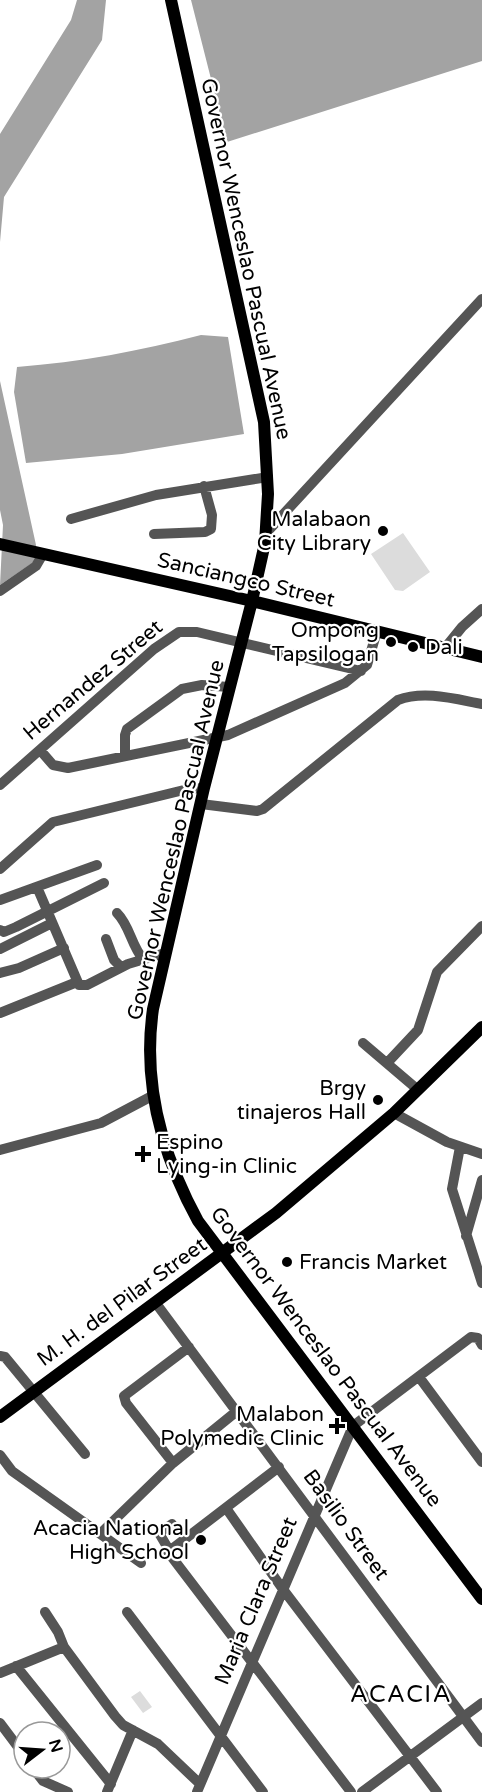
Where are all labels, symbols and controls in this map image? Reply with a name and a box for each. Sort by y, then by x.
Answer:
street label: Governor Wenceslao Pascual Avenue [195,76,297,442]
place label: Malabaon City Library [257,507,371,556]
marker: Malabaon City Library [376,524,390,538]
street label: Sanciangco Street [155,547,337,613]
street label: Hernandez Street [18,615,168,745]
place label: Ompong Tapsilogan [272,618,379,667]
marker: Ompong Tapsilogan [384,635,398,649]
place label: Dali [425,635,463,660]
marker: Dali [406,640,420,654]
street label: Governor Wenceslao Pascual Avenue [122,657,230,1023]
place label: Brgy tinajeros Hall [237,1076,366,1125]
marker: Brgy tinajeros Hall [371,1093,385,1107]
place label: Espino Lying-in Clinic [156,1130,297,1179]
marker: Espino Lying-in Clinic [134,1145,152,1163]
street label: Governor Wenceslao Pascual Avenue [205,1202,447,1512]
street label: M. H. del Pilar Street [32,1232,212,1372]
place label: Francis Market [299,1250,447,1275]
marker: Francis Market [280,1255,294,1269]
place label: Malabon Polymedic Clinic [160,1402,324,1451]
marker: Malabon Polymedic Clinic [328,1417,346,1435]
street label: Basilio Street [298,1465,394,1585]
street label: Maria Clara Street [209,1513,303,1689]
place label: Acacia National High School [33,1516,189,1565]
marker: Acacia National High School [194,1533,208,1547]
district label: ACACIA [350,1680,452,1709]
north arrow [12,1720,72,1780]
text: N [44,1737,67,1755]

